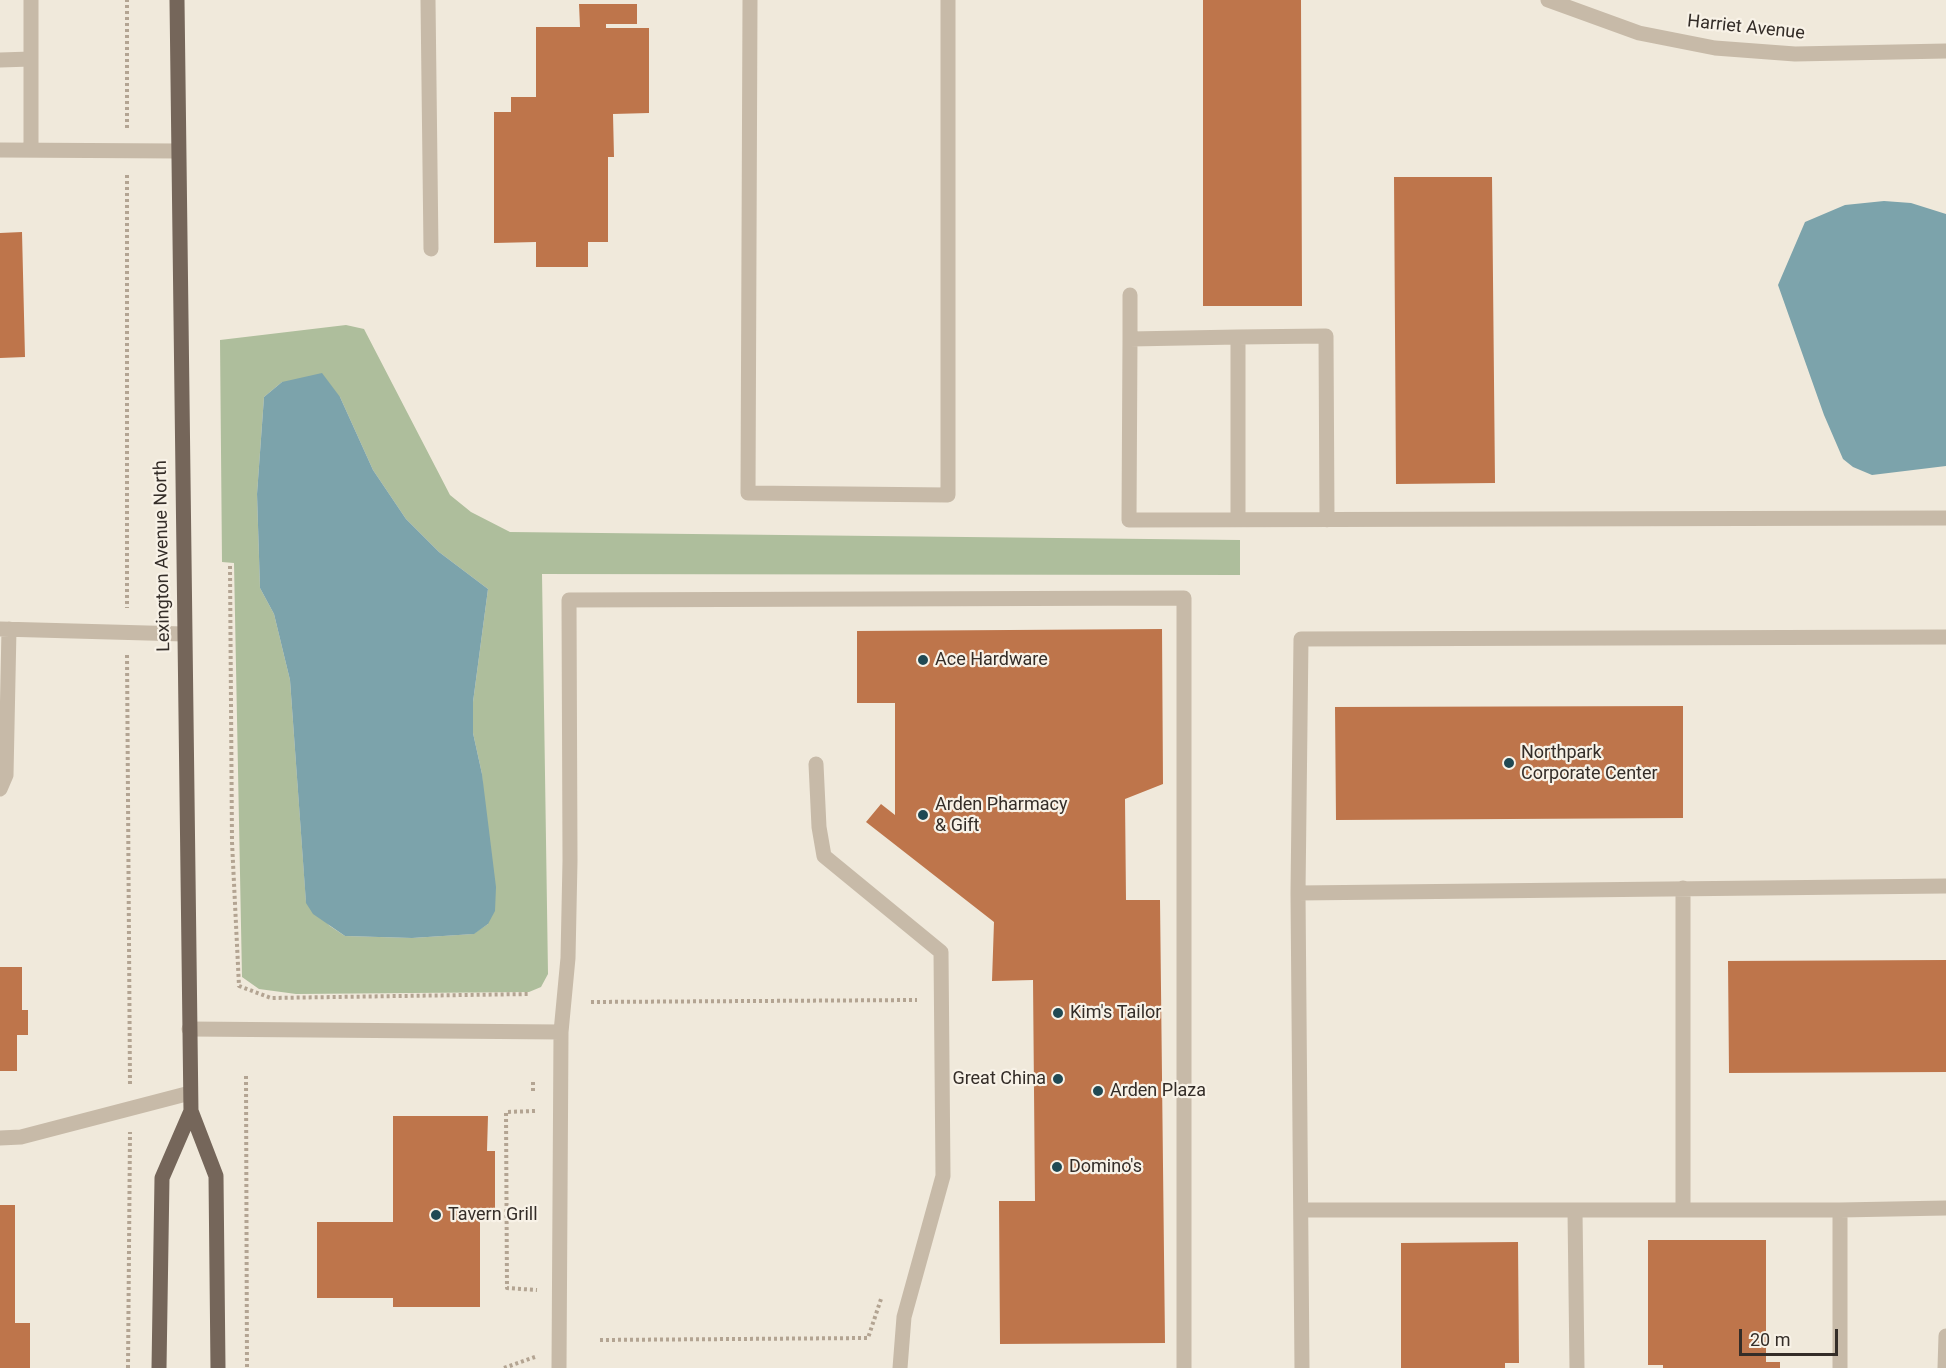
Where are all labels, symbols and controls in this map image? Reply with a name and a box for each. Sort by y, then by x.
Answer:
street label: Harriet Avenue [1686,11,1806,45]
street label: Lexington Avenue North [151,460,175,652]
place label: Ace Hardware [935,649,1048,671]
marker: Ace Hardware [916,653,930,667]
place label: Northpark Corporate Center [1521,742,1658,784]
marker: Northpark Corporate Center [1502,756,1516,770]
place label: Arden Pharmacy & Gift [935,794,1067,836]
marker: Arden Pharmacy & Gift [916,808,930,822]
place label: Kim's Tailor [1070,1002,1161,1024]
marker: Kim's Tailor [1051,1006,1065,1020]
place label: Great China [952,1068,1046,1090]
marker: Great China [1051,1072,1065,1086]
place label: Arden Plaza [1110,1080,1206,1102]
marker: Arden Plaza [1091,1084,1105,1098]
place label: Domino's [1069,1156,1142,1178]
marker: Domino's [1050,1160,1064,1174]
place label: Tavern Grill [448,1204,538,1226]
marker: Tavern Grill [429,1208,443,1222]
scale bar [1742,1317,1841,1355]
text: 20 m [1750,1329,1790,1350]

